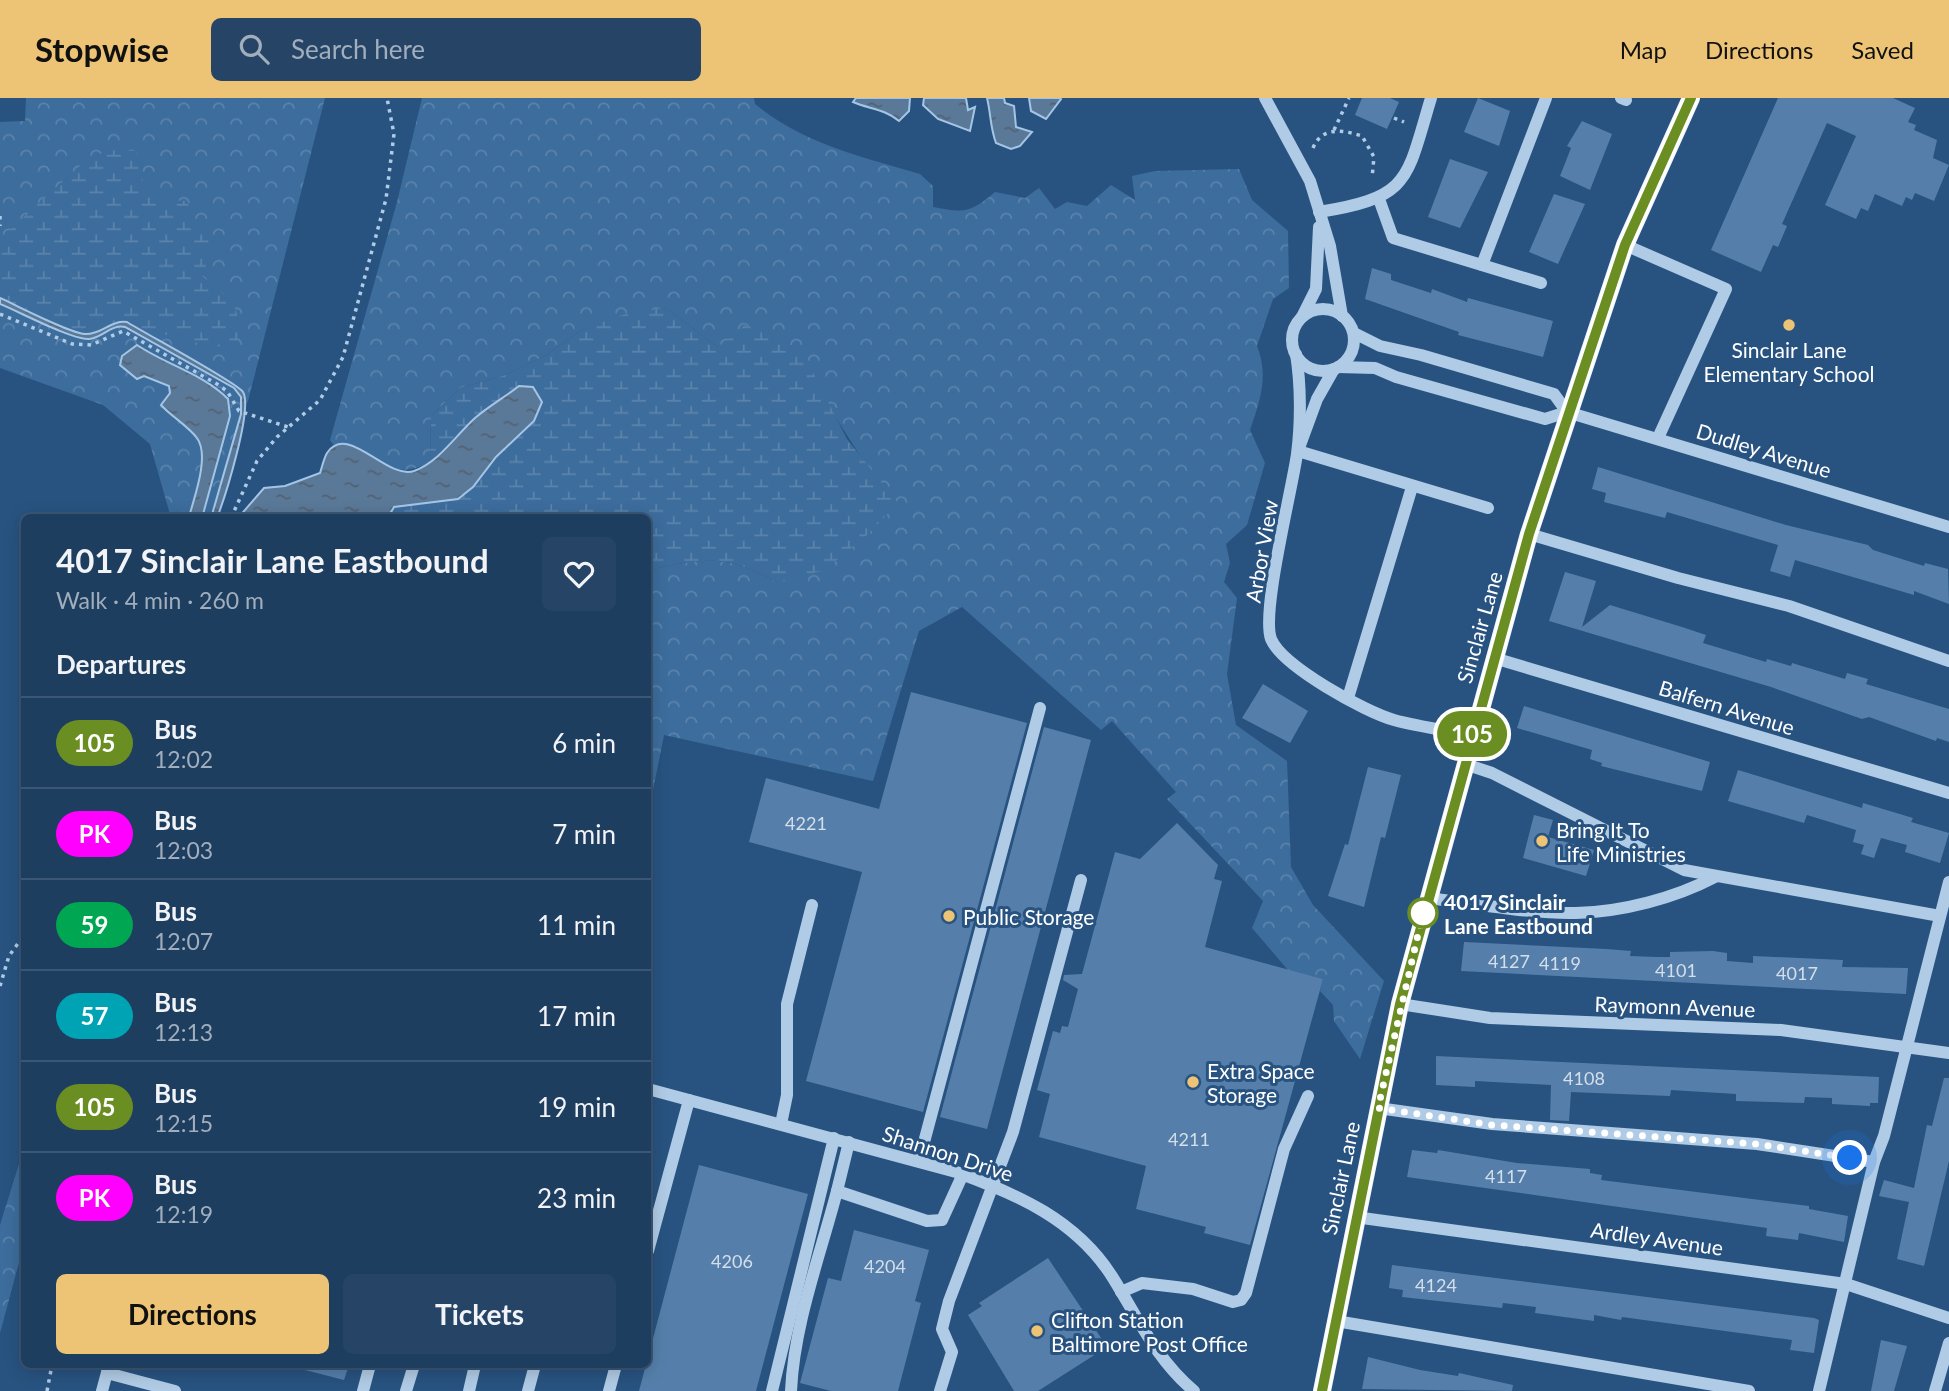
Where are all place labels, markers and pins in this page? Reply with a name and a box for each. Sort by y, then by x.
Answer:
marker: Sinclair Lane Elementary School [1781,317,1797,333]
place label: Sinclair Lane Elementary School [1703,337,1875,386]
place label: Bring It To Life Ministries [1556,817,1686,866]
marker: Bring It To Life Ministries [1534,833,1550,849]
place label: 4017 Sinclair Lane Eastbound [1444,889,1593,938]
marker: 4017 Sinclair Lane Eastbound [1408,898,1438,928]
place label: Public Storage [963,904,1094,929]
marker: Public Storage [941,908,957,924]
place label: Extra Space Storage [1207,1058,1315,1107]
marker: Extra Space Storage [1185,1074,1201,1090]
place label: Clifton Station Baltimore Post Office [1051,1307,1248,1356]
marker: Clifton Station Baltimore Post Office [1029,1323,1045,1339]

